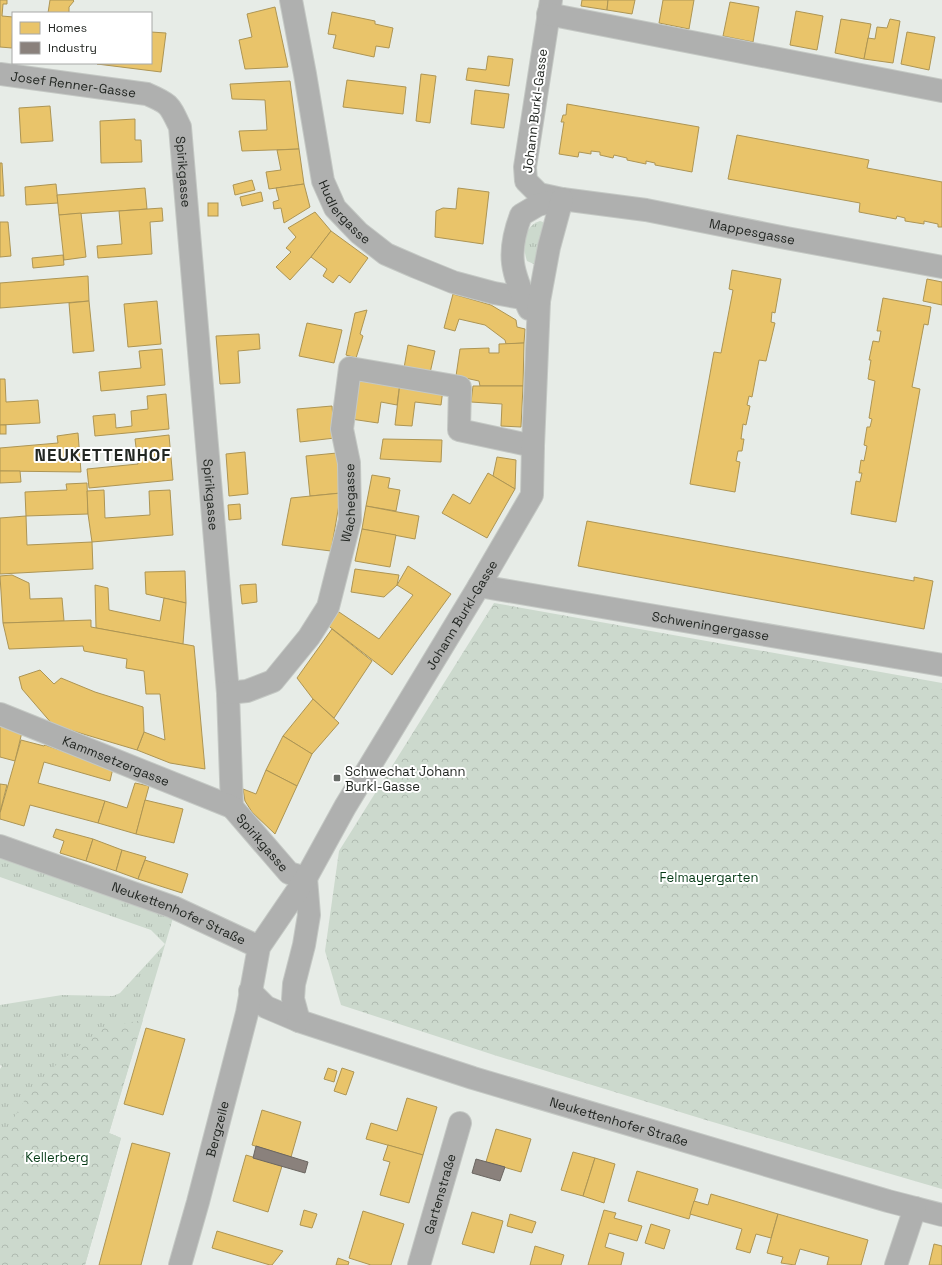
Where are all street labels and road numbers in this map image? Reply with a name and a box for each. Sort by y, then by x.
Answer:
street label: Johann Burkl-Gasse [519,48,551,174]
street label: Josef Renner-Gasse [10,67,137,101]
street label: Spirikgasse [172,135,195,208]
street label: Hudlergasse [315,177,374,248]
street label: Mappesgasse [708,214,797,248]
street label: Spirikgasse [200,458,223,531]
street label: Wachegasse [336,463,359,544]
street label: Johann Burkl-Gasse [422,557,501,673]
street label: Schweningergasse [651,607,771,644]
street label: Kammsetzergasse [60,731,172,790]
street label: Spirikgasse [233,810,292,875]
street label: Neukettenhofer Straße [110,878,249,948]
street label: Neukettenhofer Straße [548,1093,690,1150]
street label: Bergzeile [201,1099,232,1159]
street label: Gartenstraße [420,1152,459,1236]

